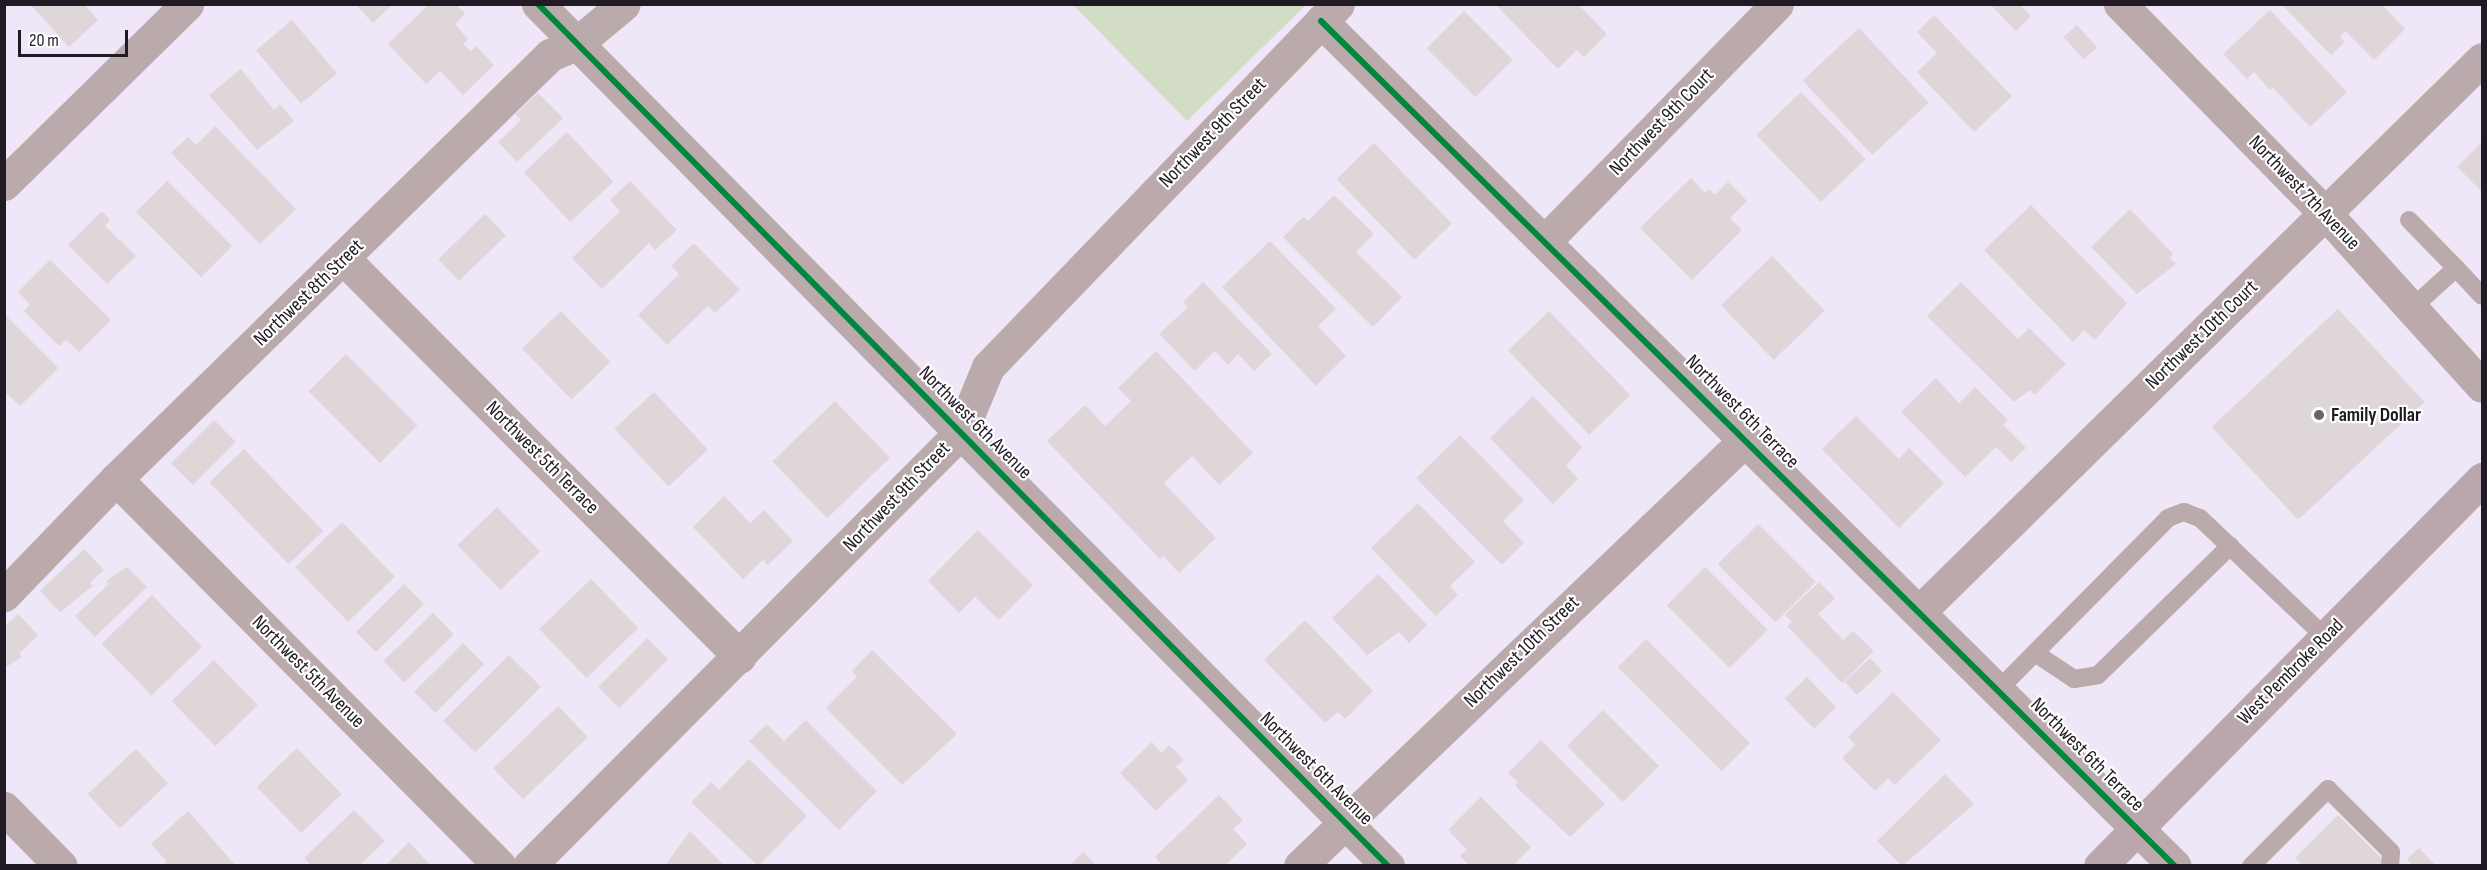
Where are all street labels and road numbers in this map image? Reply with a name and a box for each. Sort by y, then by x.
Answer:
street label: Northwest 9th Court [1605,63,1719,181]
street label: Northwest 9th Street [1154,73,1272,193]
street label: Northwest 7th Avenue [2243,131,2365,255]
street label: Northwest 8th Street [249,234,369,352]
street label: Northwest 10th Court [2141,275,2263,395]
street label: Northwest 6th Terrace [1680,350,1804,474]
street label: Northwest 6th Avenue [913,361,1037,485]
street label: Northwest 5th Terrace [480,396,604,520]
street label: Northwest 9th Street [838,437,956,557]
street label: Northwest 10th Street [1459,591,1585,713]
street label: Northwest 5th Avenue [247,611,369,733]
street label: West Pembroke Road [2233,614,2349,730]
street label: Northwest 6th Terrace [2025,693,2149,817]
street label: Northwest 6th Avenue [1254,707,1378,831]

